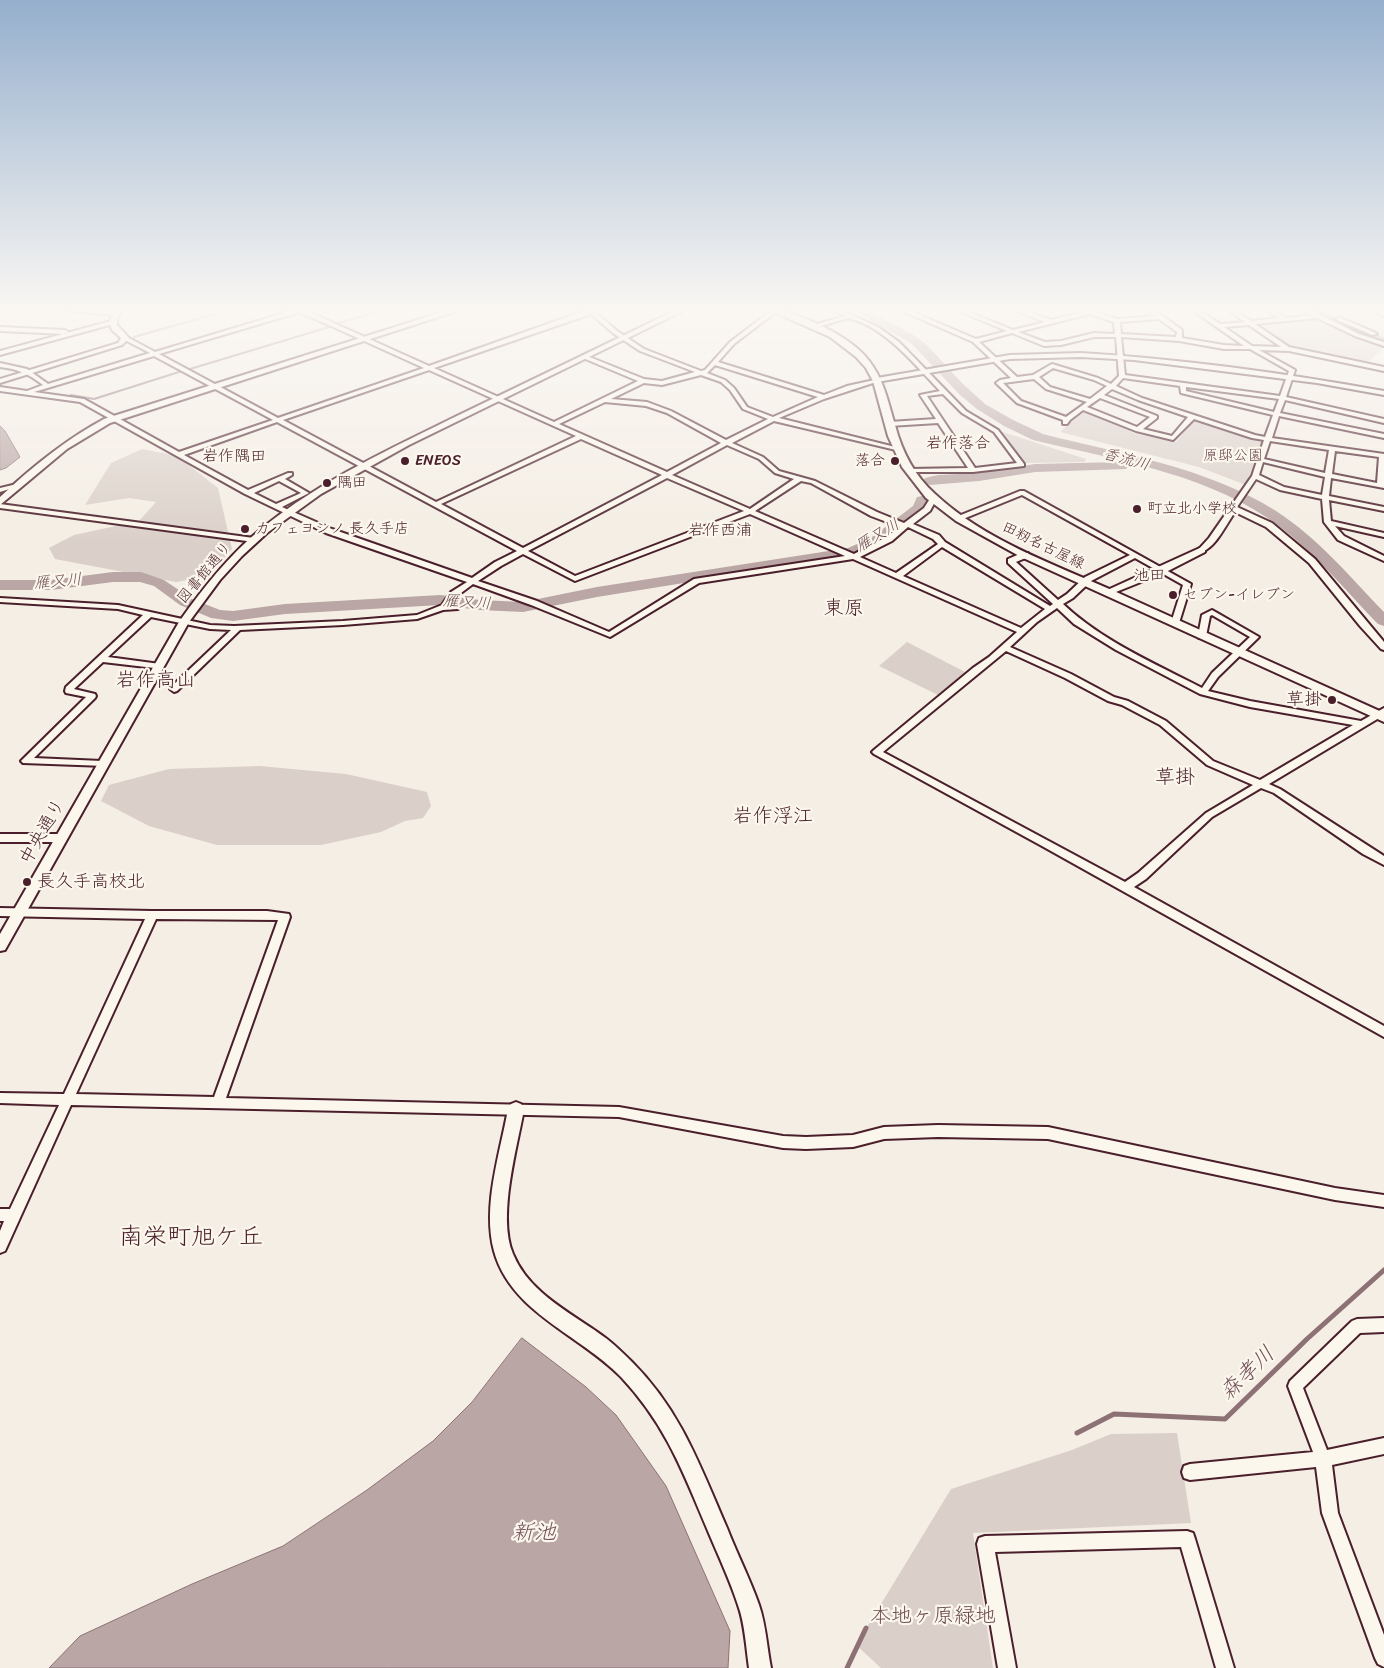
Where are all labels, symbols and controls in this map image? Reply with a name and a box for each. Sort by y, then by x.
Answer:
district label: 岩作落合 [926,434,990,454]
water label: 香流川 [1100,445,1152,475]
district label: 岩作隅田 [202,447,266,467]
park label: 原邸公園 [1203,447,1263,465]
place label: ENEOS [415,452,461,470]
place label: 落合 [855,452,885,470]
marker: ENEOS [399,455,411,467]
marker: 落合 [889,455,901,467]
place label: 隅田 [337,474,367,492]
marker: 隅田 [321,477,333,489]
place label: 町立北小学校 [1147,500,1237,518]
marker: 町立北小学校 [1131,503,1143,515]
water label: 雁又川 [852,515,904,557]
street label: 田籾名古屋線 [999,518,1087,574]
place label: カフェヨシノ 長久手店 [255,520,409,538]
district label: 岩作西浦 [688,521,752,541]
marker: カフェヨシノ 長久手店 [239,523,251,535]
street label: 図書館通り [174,538,236,608]
district label: 池田 [1133,566,1165,586]
water label: 雁又川 [33,570,83,594]
place label: セブン-イレブン [1183,586,1295,604]
marker: セブン-イレブン [1167,589,1179,601]
water label: 雁又川 [442,592,492,614]
district label: 東原 [824,597,864,621]
district label: 岩作高山 [116,669,196,693]
place label: 草掛 [1286,689,1322,711]
marker: 草掛 [1326,694,1338,706]
district label: 草掛 [1155,766,1195,790]
street label: 中央通り [16,795,70,869]
district label: 岩作浮江 [733,805,813,829]
place label: 長久手高校北 [37,871,145,893]
marker: 長久手高校北 [21,876,33,888]
district label: 南栄町旭ケ丘 [119,1224,263,1252]
water label: 森孝川 [1215,1342,1281,1406]
water label: 新池 [512,1520,556,1546]
park label: 本地ヶ原緑地 [870,1604,996,1630]

